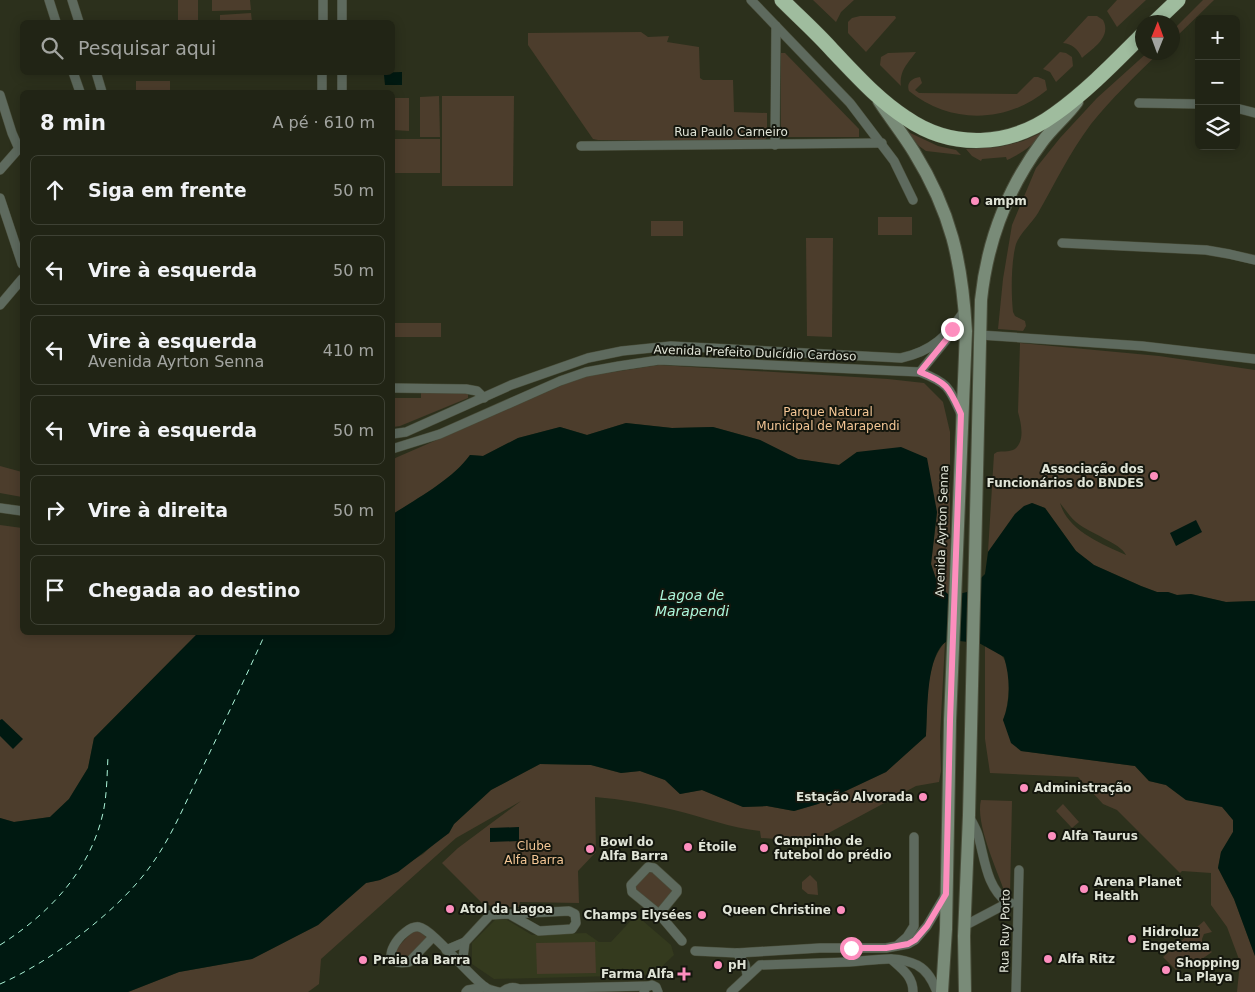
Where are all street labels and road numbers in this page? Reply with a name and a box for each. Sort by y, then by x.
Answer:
street label: Rua Paulo Carneiro [674,125,788,139]
street label: Avenida Prefeito Dulcídio Cardoso [653,342,857,364]
street label: Avenida Ayrton Senna [933,465,951,597]
street label: Rua Ruy Porto [997,889,1013,973]

